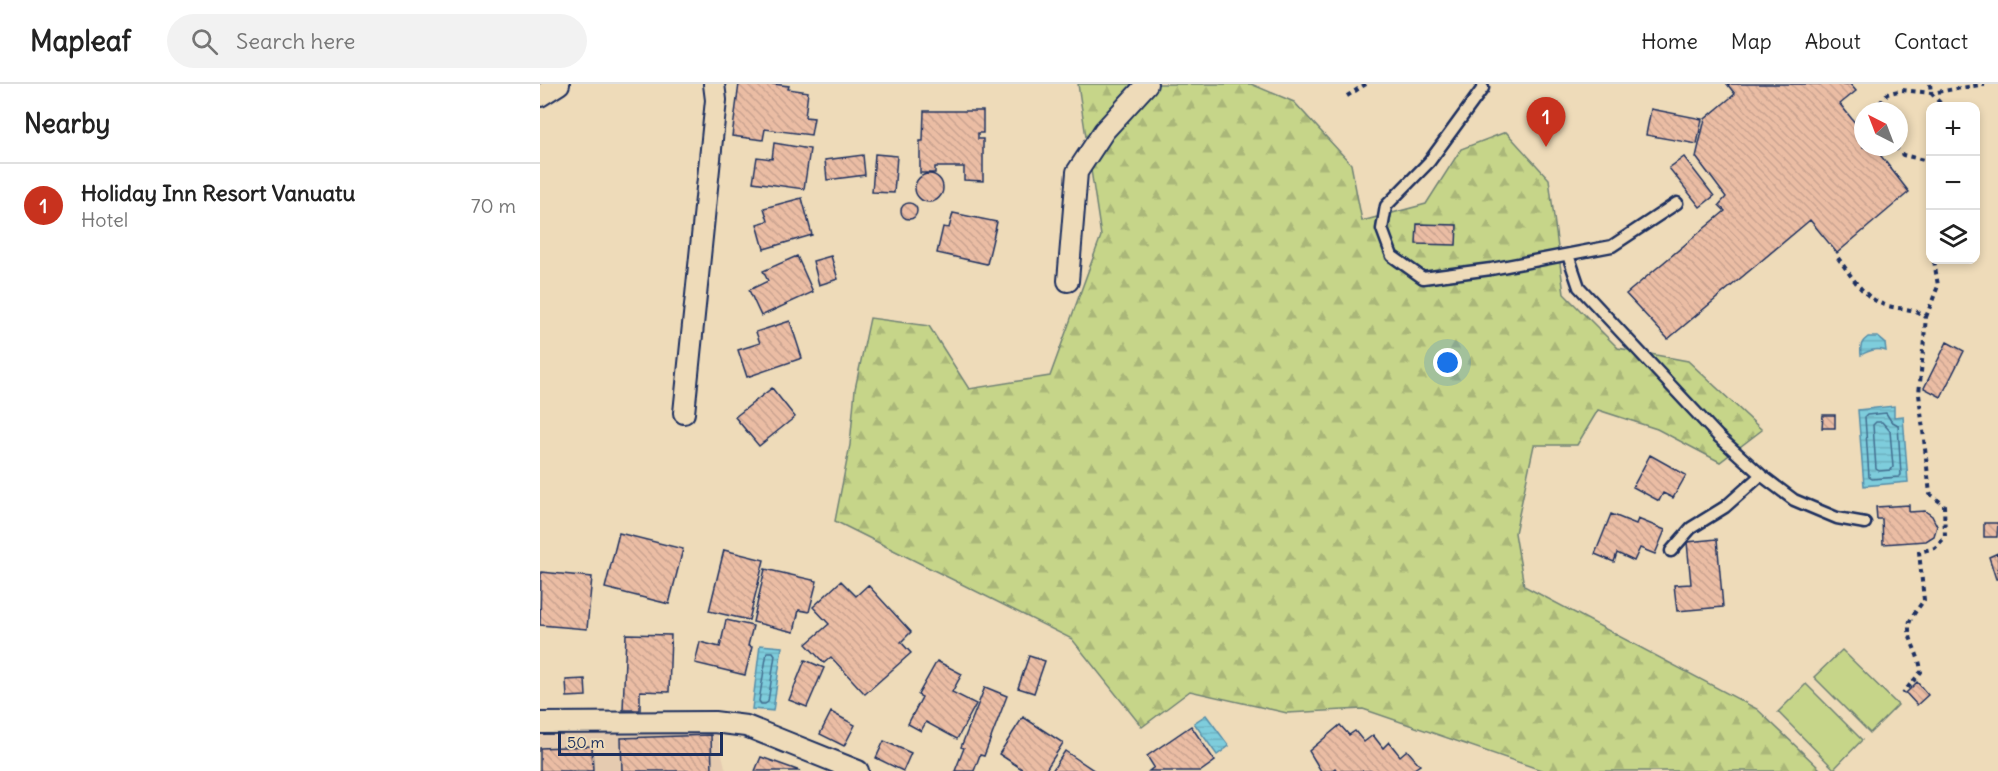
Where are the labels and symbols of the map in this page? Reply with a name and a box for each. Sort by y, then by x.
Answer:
pin: 1 [1526,98,1566,147]
north arrow [1854,102,1908,156]
your location [1433,348,1462,377]
scale bar [558,729,723,756]

